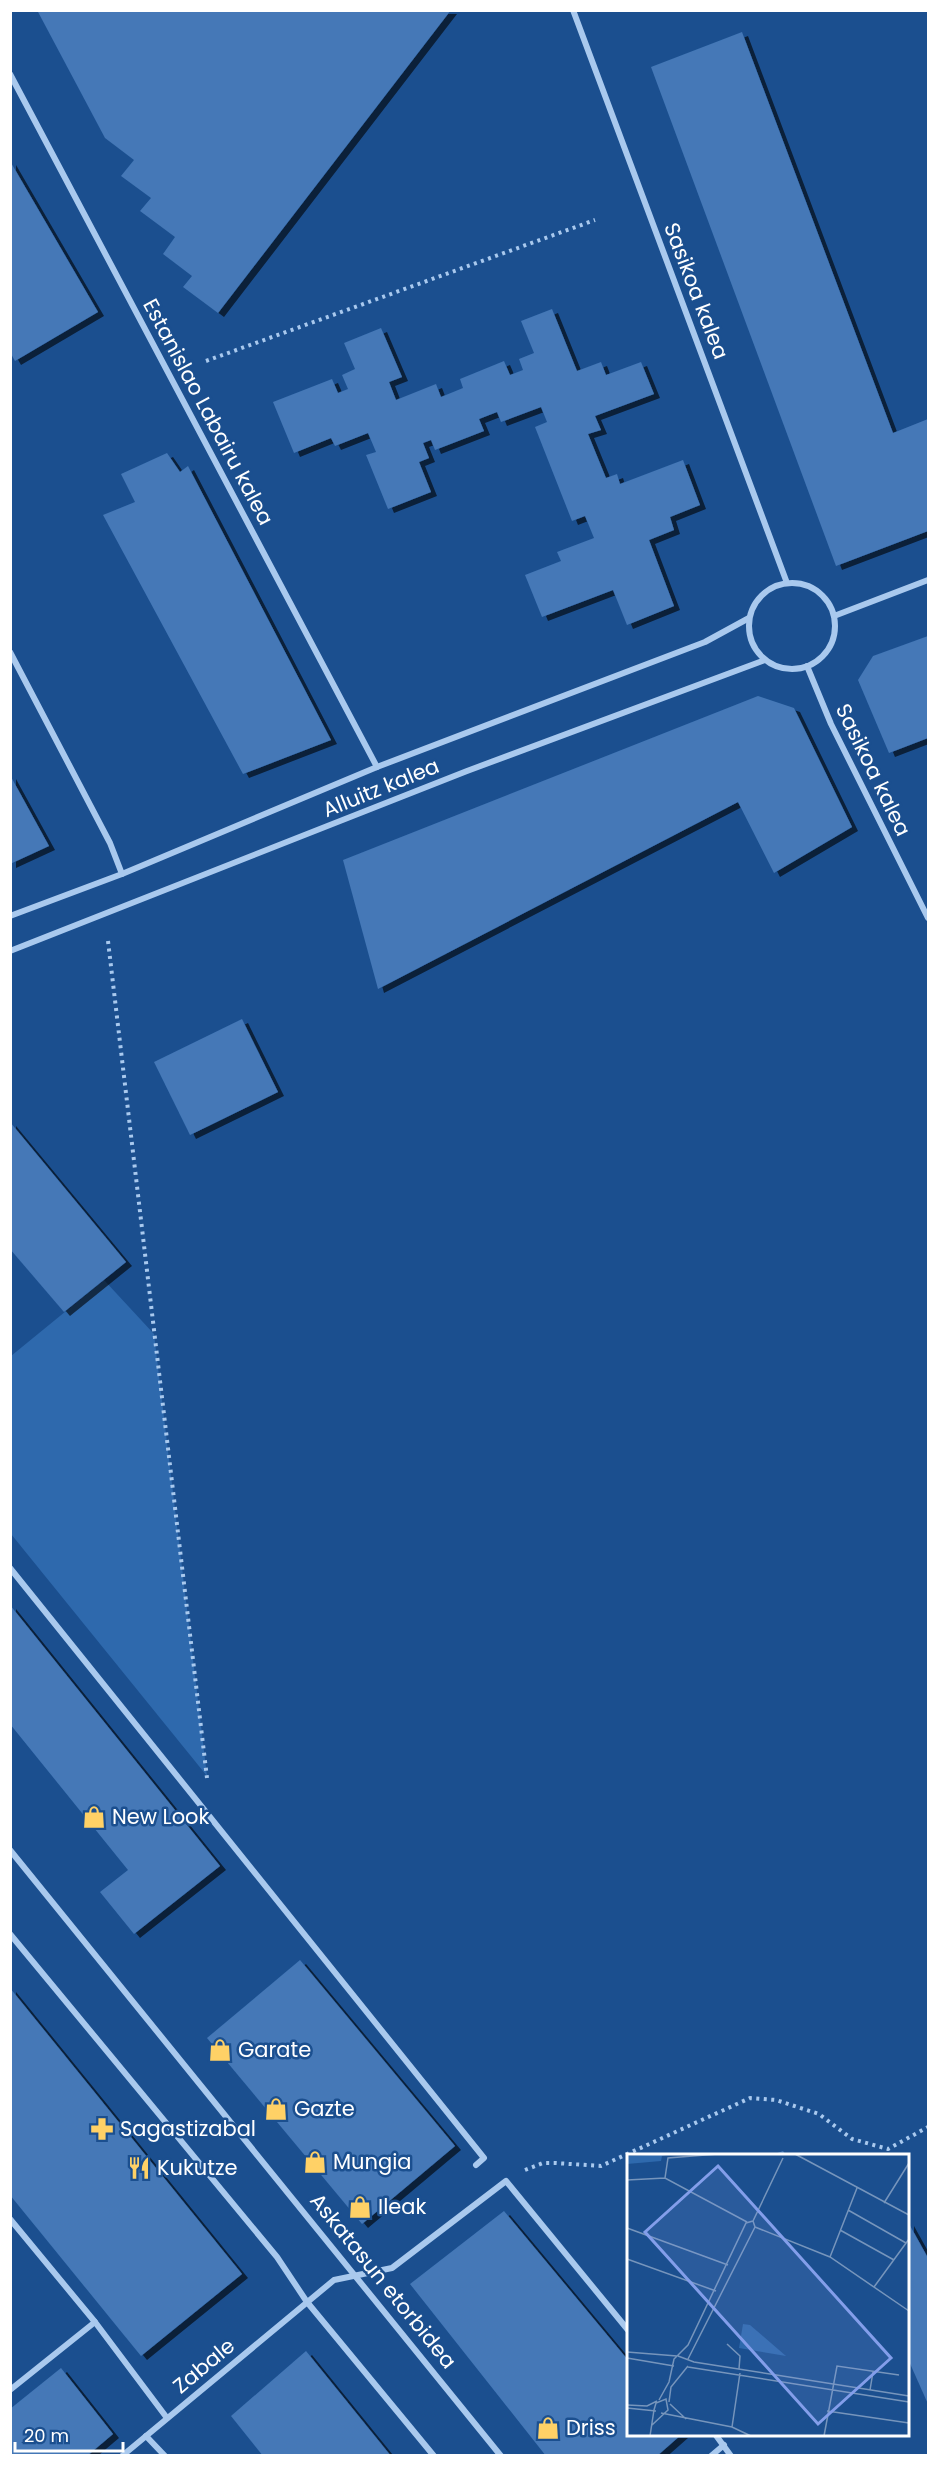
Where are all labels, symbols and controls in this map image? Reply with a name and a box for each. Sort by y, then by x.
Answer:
street label: Sasikoa kalea [657,218,736,363]
street label: Estanislao Labairu kalea [136,293,281,530]
street label: Sasikoa kalea [829,699,918,841]
street label: Alluitz kalea [318,751,443,824]
place label: New Look [112,1802,210,1831]
shop icon: New Look [81,1804,107,1830]
place label: Garate [238,2035,311,2064]
shop icon: Garate [207,2037,233,2063]
place label: Gazte [294,2094,355,2123]
shop icon: Gazte [263,2096,289,2122]
place label: Sagastizabal [120,2114,256,2143]
pharmacy icon: Sagastizabal [89,2116,115,2142]
place label: Mungia [333,2147,412,2176]
shop icon: Mungia [302,2149,328,2175]
place label: Kukutze [157,2153,238,2182]
inset map [627,2154,909,2436]
restaurant icon: Kukutze [126,2155,152,2181]
street label: Askatasun etorbidea [303,2187,463,2375]
place label: Ileak [378,2192,427,2221]
shop icon: Ileak [347,2194,373,2220]
street label: Zabale [167,2331,241,2400]
place label: Driss [566,2413,616,2442]
scale bar [15,2415,123,2453]
shop icon: Driss [535,2415,561,2441]
text: 20 m [24,2423,69,2448]

